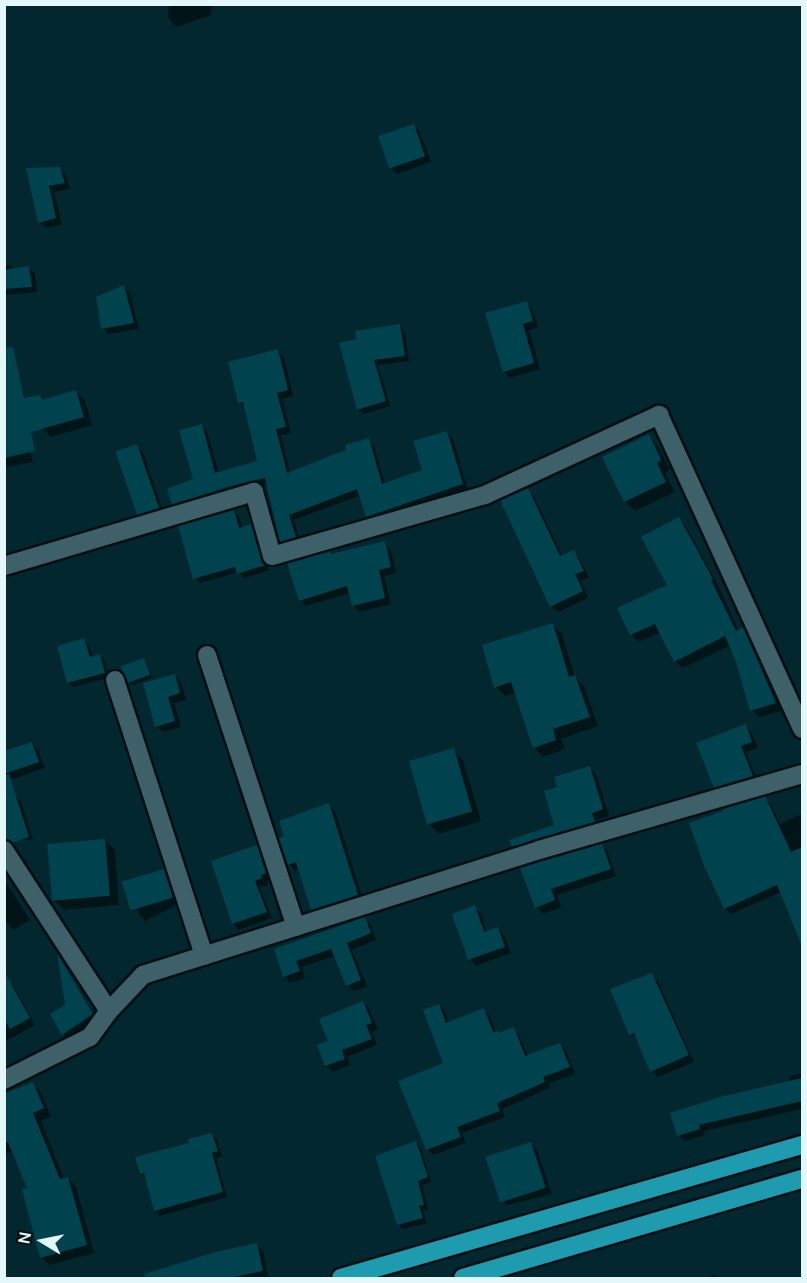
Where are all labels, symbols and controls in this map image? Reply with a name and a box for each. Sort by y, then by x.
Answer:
north arrow [12,1211,72,1271]
text: N [12,1230,36,1245]

